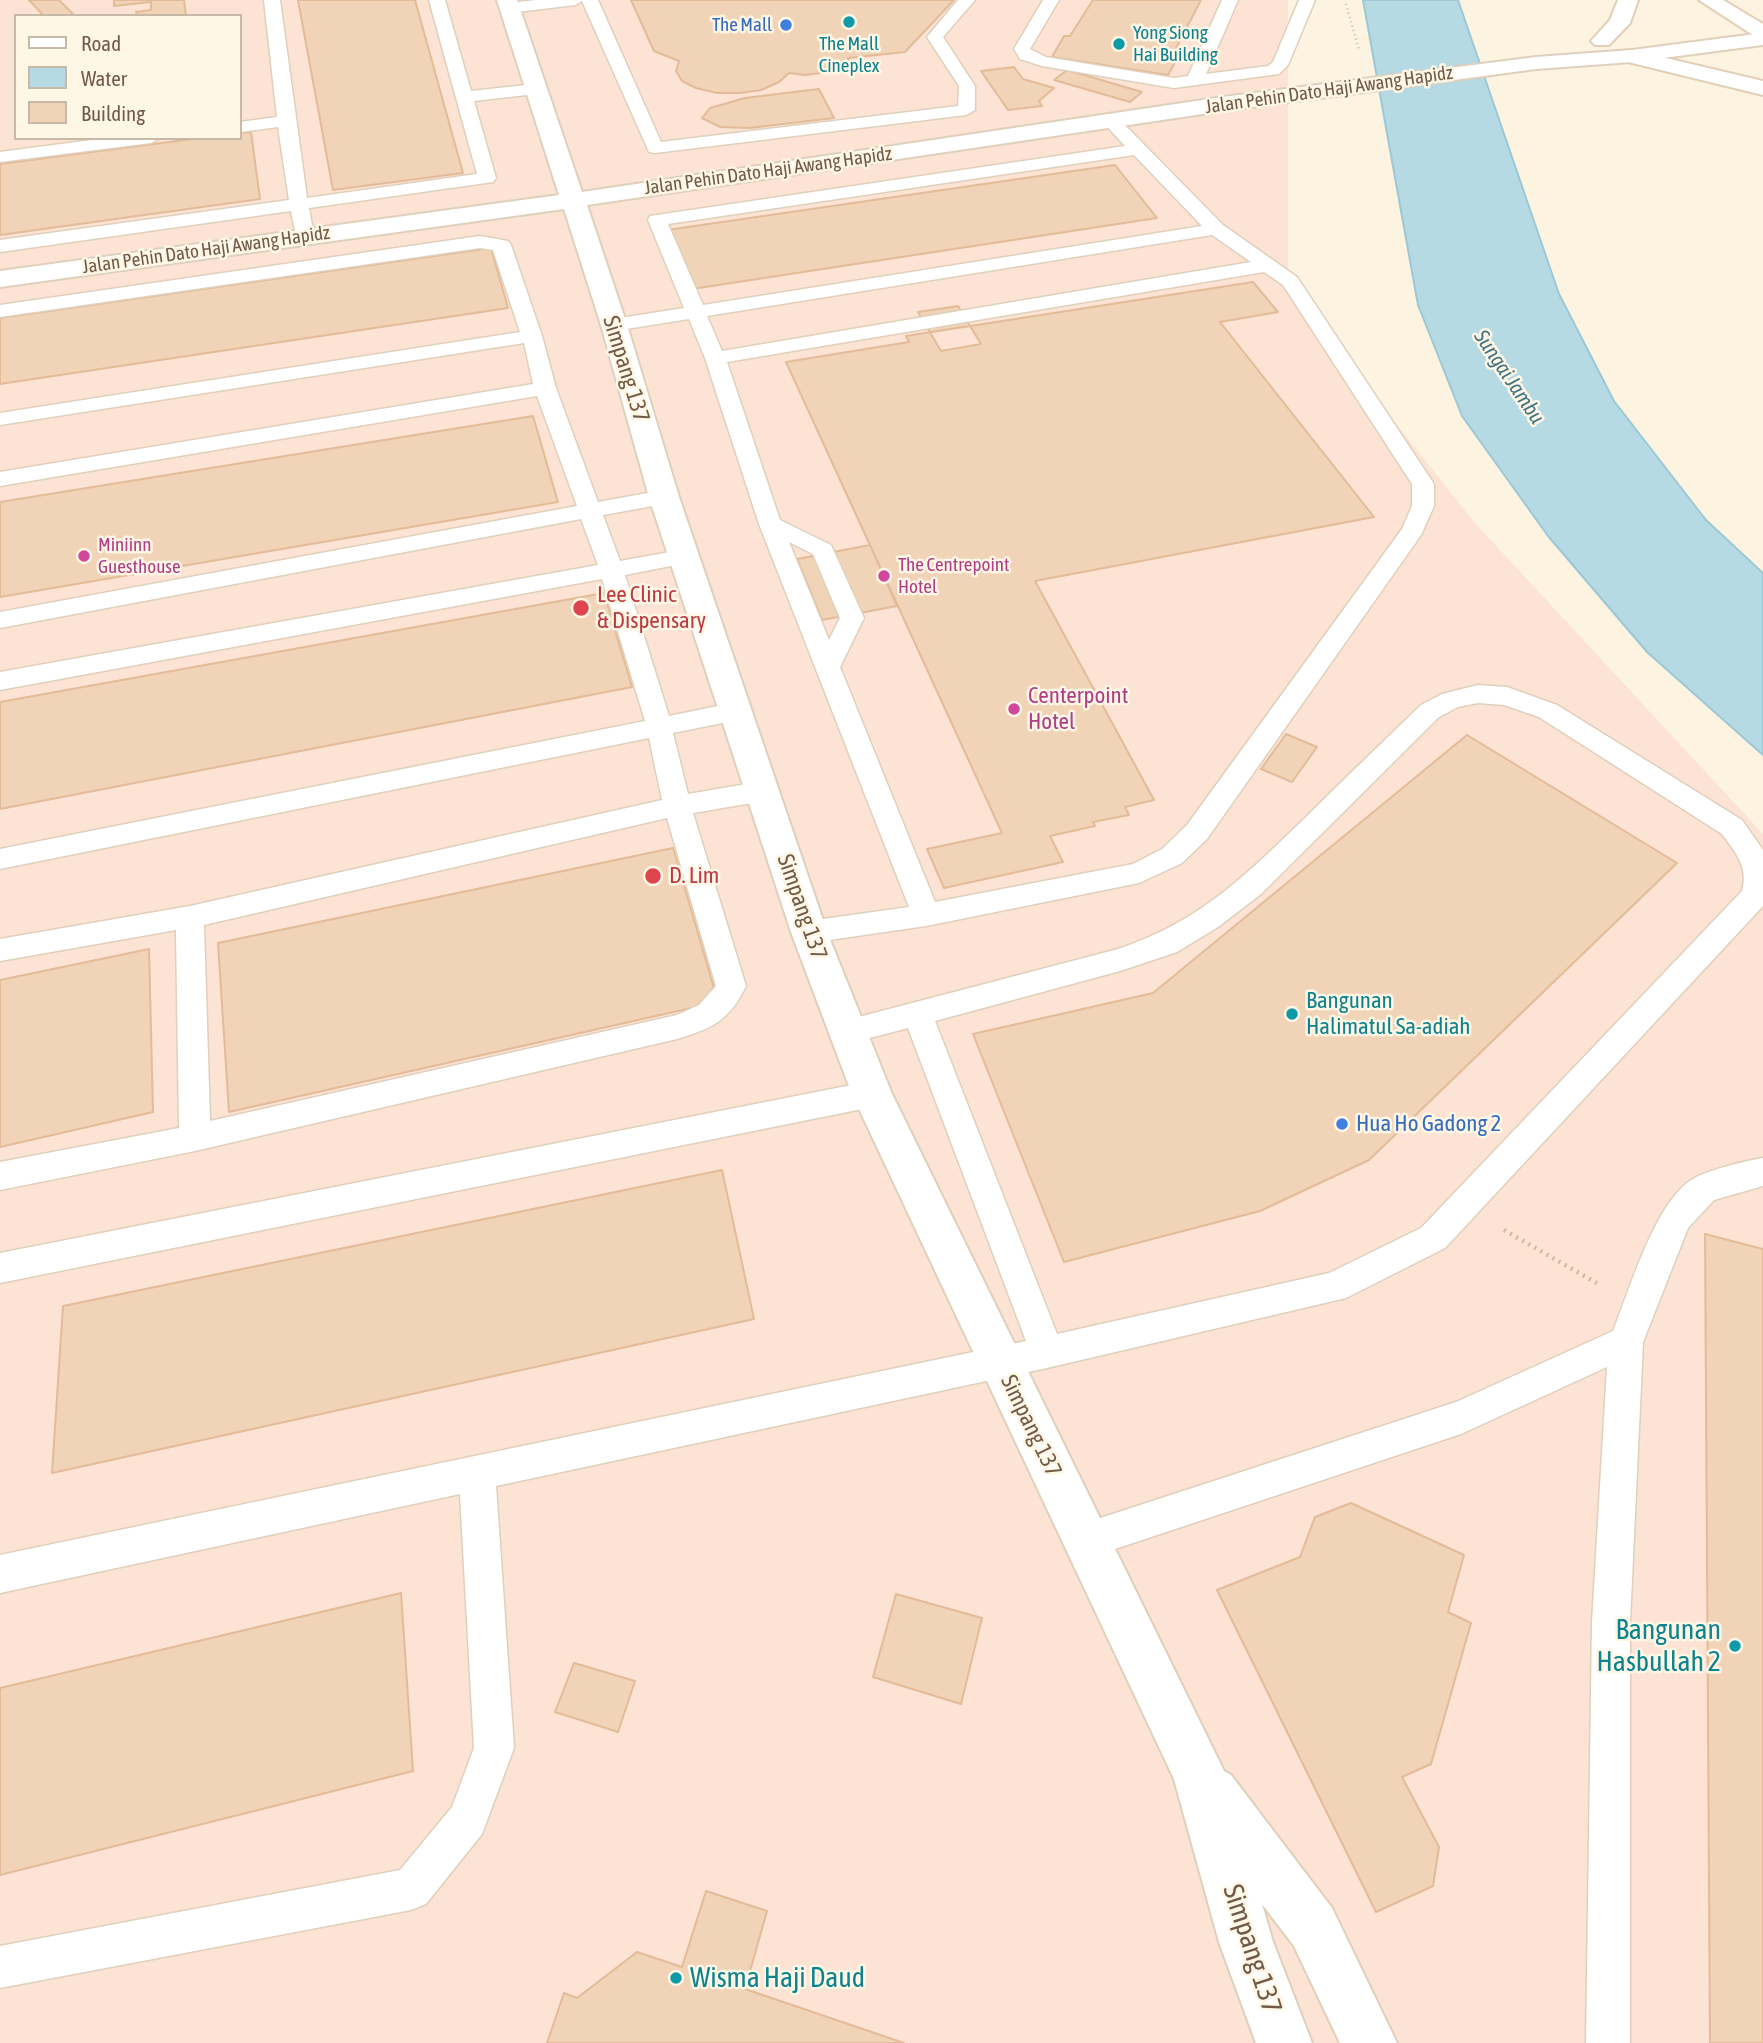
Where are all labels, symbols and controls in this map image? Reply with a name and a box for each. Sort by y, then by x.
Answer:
legend [14,14,242,140]
place label: The Mall [712,14,772,36]
marker: The Mall Cineplex [841,14,857,30]
marker: The Mall [778,17,794,33]
place label: Yong Siong Hai Building [1133,22,1218,66]
text: Road [81,31,121,55]
place label: The Mall Cineplex [819,33,879,77]
marker: Yong Siong Hai Building [1111,36,1127,52]
street label: Jalan Pehin Dato Haji Awang Hapidz [1204,61,1454,119]
text: Water [81,66,127,90]
text: Building [81,101,145,125]
street label: Jalan Pehin Dato Haji Awang Hapidz [643,142,893,200]
street label: Jalan Pehin Dato Haji Awang Hapidz [81,221,331,279]
street label: Simpang 137 [597,312,655,426]
water label: Sungai Jambu [1468,325,1550,429]
place label: Miniinn Guesthouse [98,534,181,578]
marker: Miniinn Guesthouse [76,548,92,564]
place label: The Centrepoint Hotel [898,554,1009,598]
marker: The Centrepoint Hotel [876,568,892,584]
place label: Lee Clinic & Dispensary [597,581,706,635]
marker: Lee Clinic & Dispensary [571,598,591,618]
place label: Centerpoint Hotel [1028,682,1128,736]
marker: Centerpoint Hotel [1006,701,1022,717]
street label: Simpang 137 [771,851,833,963]
place label: D. Lim [669,862,719,890]
marker: D. Lim [643,866,663,886]
place label: Bangunan Halimatul Sa-adiah [1306,987,1471,1041]
marker: Bangunan Halimatul Sa-adiah [1284,1006,1300,1022]
place label: Hua Ho Gadong 2 [1356,1110,1501,1138]
marker: Hua Ho Gadong 2 [1334,1116,1350,1132]
street label: Simpang 137 [995,1371,1067,1481]
place label: Bangunan Hasbullah 2 [1597,1613,1721,1679]
marker: Bangunan Hasbullah 2 [1727,1638,1743,1654]
street label: Simpang 137 [1215,1880,1289,2018]
place label: Wisma Haji Daud [690,1961,865,1995]
marker: Wisma Haji Daud [668,1970,684,1986]

